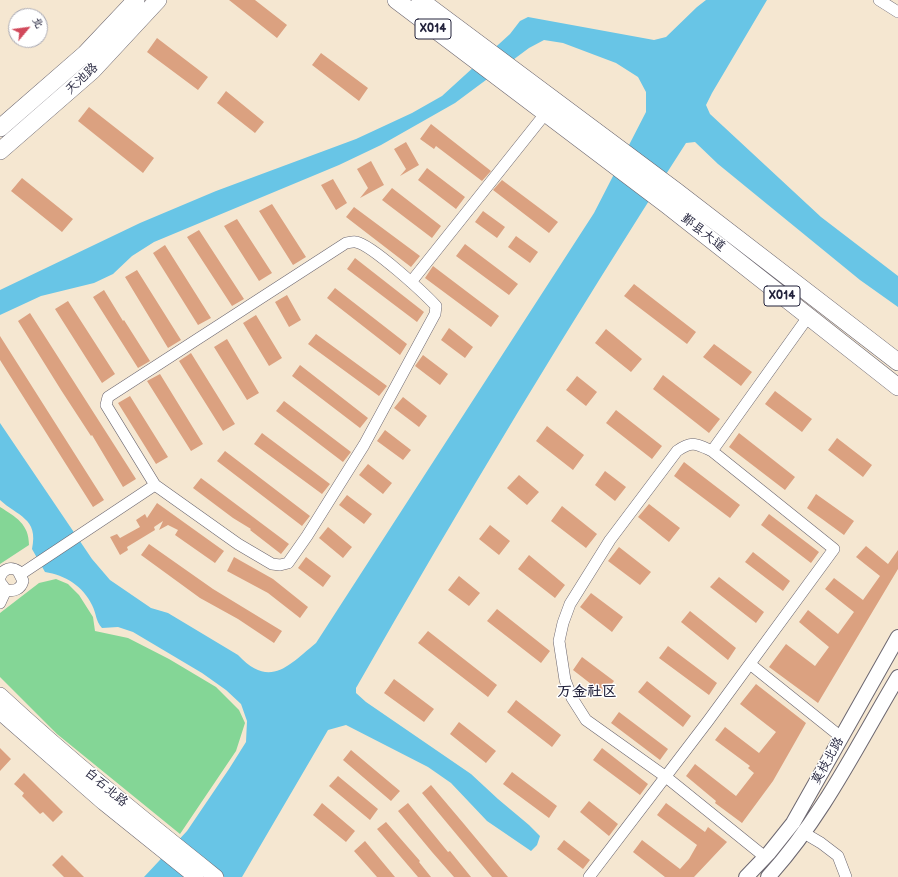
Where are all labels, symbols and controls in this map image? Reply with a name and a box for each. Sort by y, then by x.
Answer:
north arrow [8,8,48,48]
text: 北 [30,14,46,30]
road number: X014 [415,19,451,39]
street label: 天池路 [62,60,102,98]
street label: 鄞县大道 [678,211,728,255]
road number: X014 [764,286,800,306]
district label: 万金社区 [557,683,617,701]
street label: 莫枝北路 [809,734,847,788]
street label: 白石北路 [81,765,131,811]

